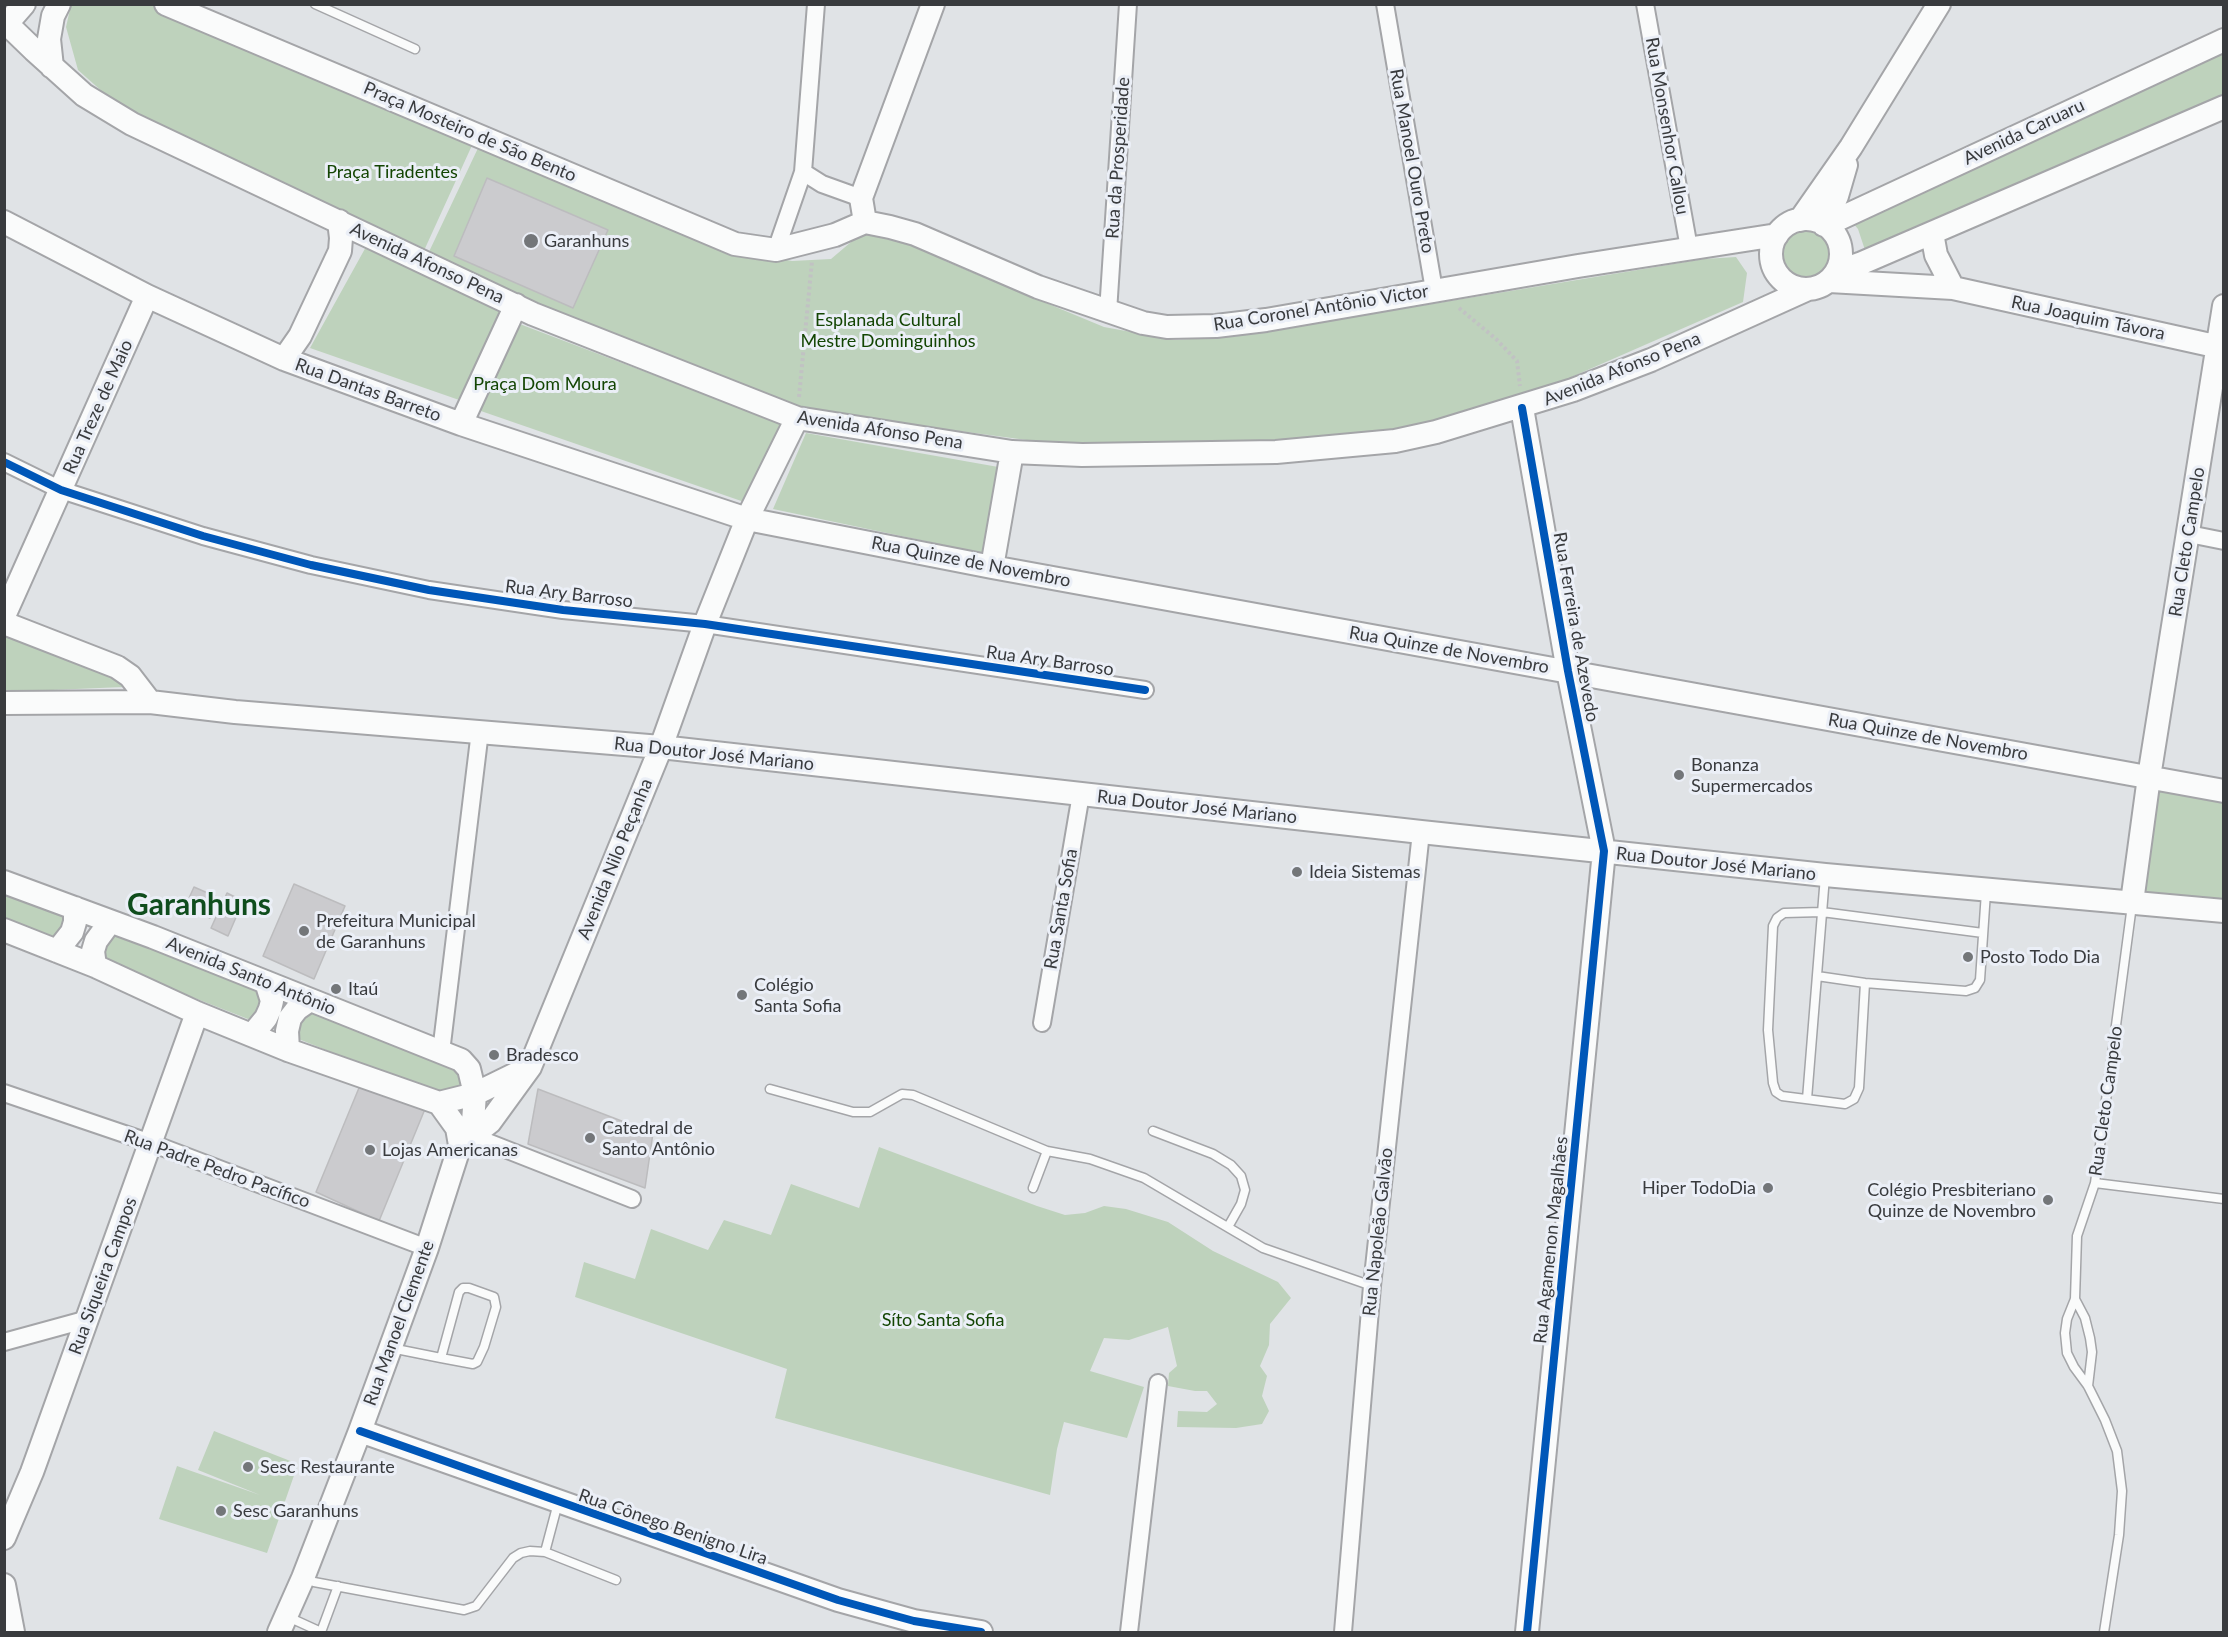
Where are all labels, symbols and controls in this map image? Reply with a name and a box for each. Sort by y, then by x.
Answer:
street label: Rua Monsenhor Callou [1641,36,1693,216]
street label: Rua Manoel Ouro Preto [1385,67,1439,255]
street label: Rua da Prosperidade [1102,76,1134,240]
street label: Praça Mosteiro de São Bento [360,77,580,187]
street label: Avenida Caruaru [1960,95,2088,169]
park label: Praça Tiradentes [326,161,458,183]
street label: Avenida Afonso Pena [347,218,507,308]
place label: Garanhuns [544,230,629,252]
marker: Garanhuns [522,232,540,250]
street label: Rua Coronel Antônio Victor [1212,280,1430,336]
street label: Rua Joaquim Távora [2009,291,2167,345]
park label: Esplanada Cultural Mestre Dominguinhos [800,309,976,352]
street label: Avenida Afonso Pena [1540,328,1704,410]
street label: Rua Treze de Maio [59,336,137,478]
street label: Rua Dantas Barreto [292,354,444,426]
park label: Praça Dom Moura [473,373,617,395]
street label: Avenida Afonso Pena [796,406,964,454]
street label: Rua Cleto Campelo [2165,466,2209,618]
street label: Rua Ferreira de Azevedo [1549,530,1603,724]
street label: Rua Quinze de Novembro [869,532,1073,592]
street label: Rua Ary Barroso [504,575,634,613]
street label: Rua Quinze de Novembro [1347,622,1551,678]
street label: Rua Ary Barroso [985,641,1115,681]
street label: Rua Quinze de Novembro [1826,709,2030,765]
street label: Rua Doutor José Mariano [613,733,815,775]
place label: Bonanza Supermercados [1691,754,1813,796]
marker: Bonanza Supermercados [1672,768,1686,782]
street label: Avenida Nilo Peçanha [573,775,657,943]
street label: Rua Doutor José Mariano [1096,786,1298,828]
street label: Rua Doutor José Mariano [1615,843,1817,885]
street label: Rua Santa Sofia [1040,847,1082,971]
place label: Ideia Sistemas [1309,861,1420,883]
marker: Ideia Sistemas [1290,865,1304,879]
district label: Garanhuns [127,887,271,923]
place label: Prefeitura Municipal de Garanhuns [316,910,476,952]
marker: Prefeitura Municipal de Garanhuns [297,924,311,938]
street label: Avenida Santo Antônio [163,932,339,1020]
place label: Posto Todo Dia [1980,946,2100,968]
marker: Posto Todo Dia [1961,950,1975,964]
place label: Colégio Santa Sofia [754,974,841,1016]
place label: Itaú [348,978,378,1000]
marker: Itaú [329,982,343,996]
marker: Colégio Santa Sofia [735,988,749,1002]
street label: Rua Cleto Campelo [2085,1025,2127,1177]
place label: Bradesco [506,1044,579,1066]
marker: Bradesco [487,1048,501,1062]
place label: Catedral de Santo Antônio [602,1117,715,1160]
street label: Rua Padre Pedro Pacífico [121,1125,313,1213]
marker: Catedral de Santo Antônio [583,1131,597,1145]
street label: Rua Agamenon Magalhães [1529,1135,1573,1345]
place label: Lojas Americanas [382,1139,518,1161]
marker: Lojas Americanas [363,1143,377,1157]
street label: Rua Napoleão Galvão [1358,1147,1398,1317]
place label: Hiper TodoDia [1642,1177,1756,1199]
place label: Colégio Presbiteriano Quinze de Novembro [1867,1179,2036,1222]
marker: Hiper TodoDia [1761,1181,1775,1195]
marker: Colégio Presbiteriano Quinze de Novembro [2041,1193,2055,1207]
street label: Rua Siqueira Campos [64,1194,142,1358]
street label: Rua Manoel Clemente [359,1237,439,1409]
park label: Síto Santa Sofia [882,1309,1004,1331]
place label: Sesc Restaurante [260,1456,395,1478]
marker: Sesc Restaurante [241,1460,255,1474]
street label: Rua Cônego Benigno Lira [576,1484,770,1570]
place label: Sesc Garanhuns [233,1500,359,1522]
marker: Sesc Garanhuns [214,1504,228,1518]

